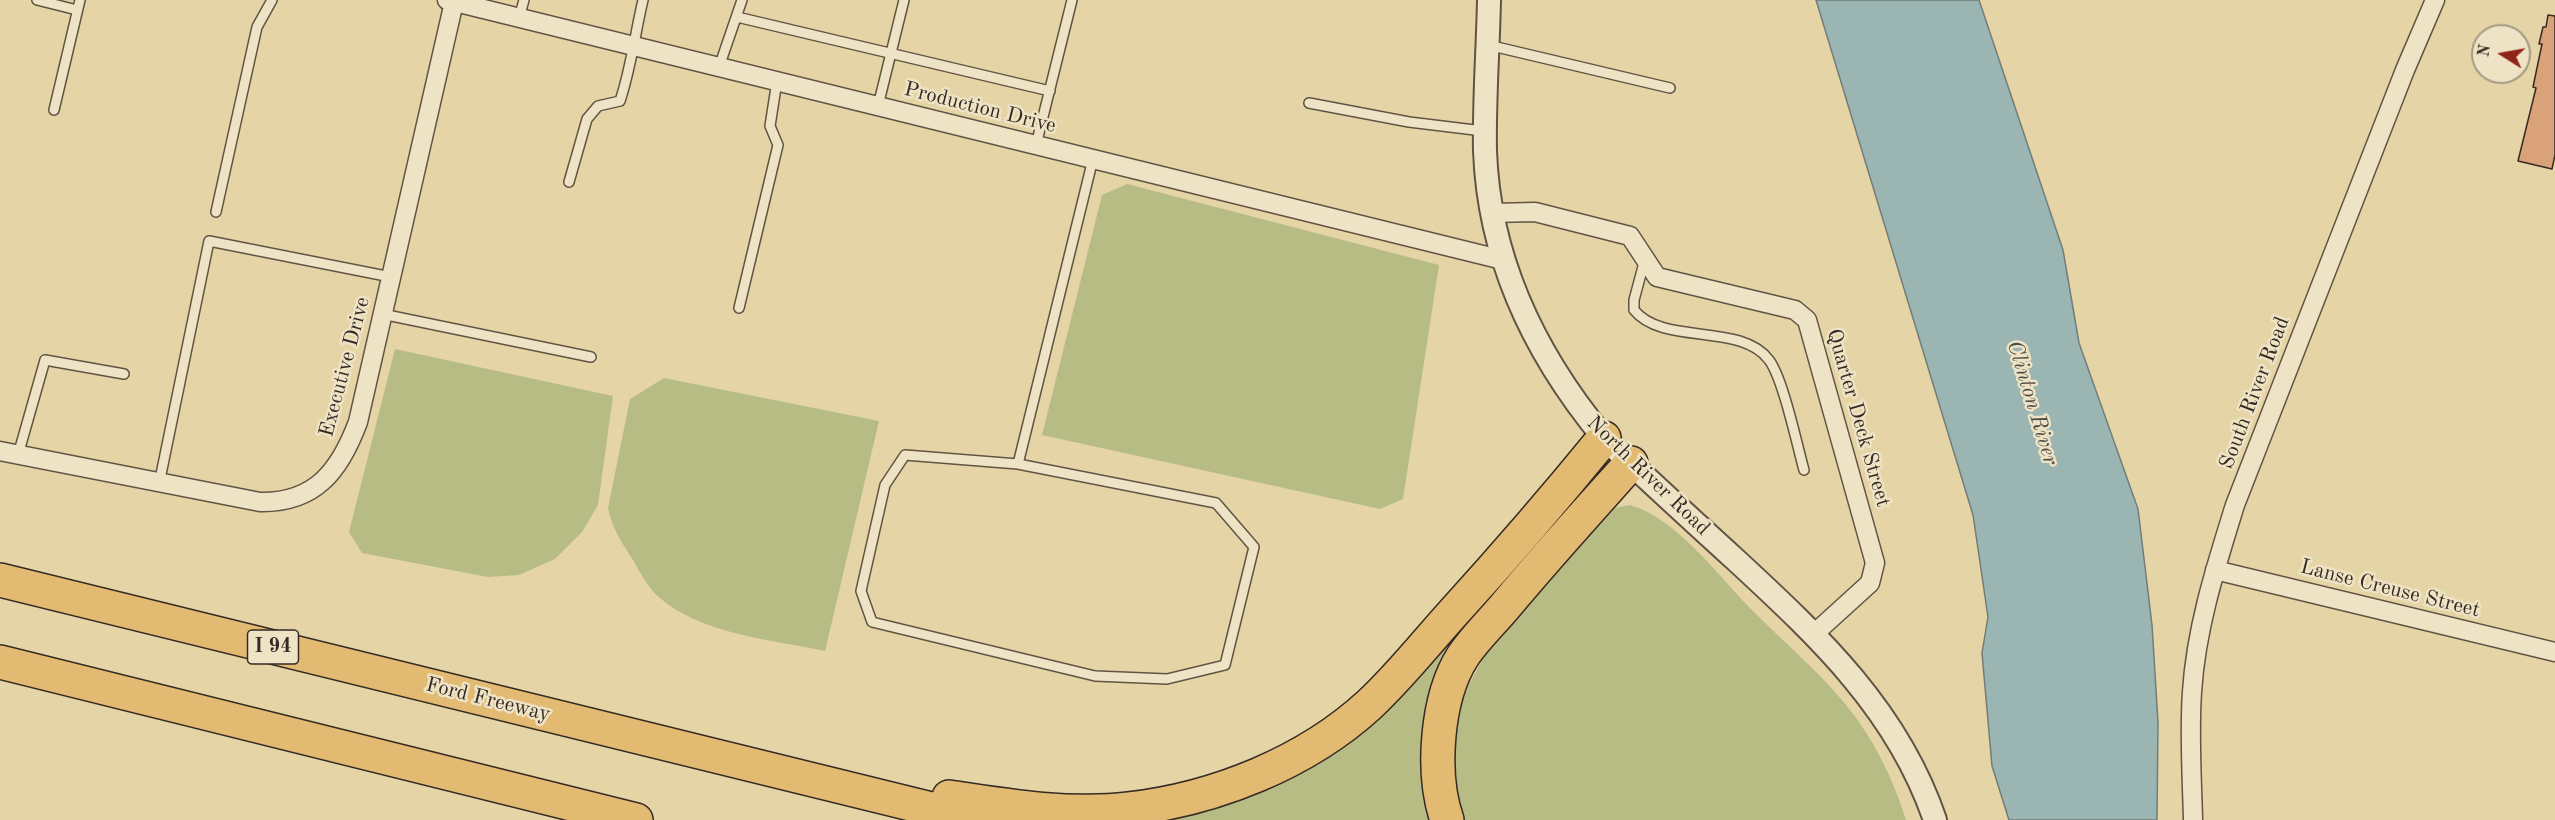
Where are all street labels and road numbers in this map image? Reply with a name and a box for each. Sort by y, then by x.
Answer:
street label: Production Drive [901,77,1059,139]
street label: Executive Drive [314,294,376,440]
street label: South River Road [2214,313,2296,473]
street label: Quarter Deck Street [1821,326,1895,510]
street label: North River Road [1581,411,1715,541]
street label: Lanse Creuse Street [2298,554,2482,624]
road number: I 94 [248,630,298,664]
street label: Ford Freeway [423,672,553,728]

